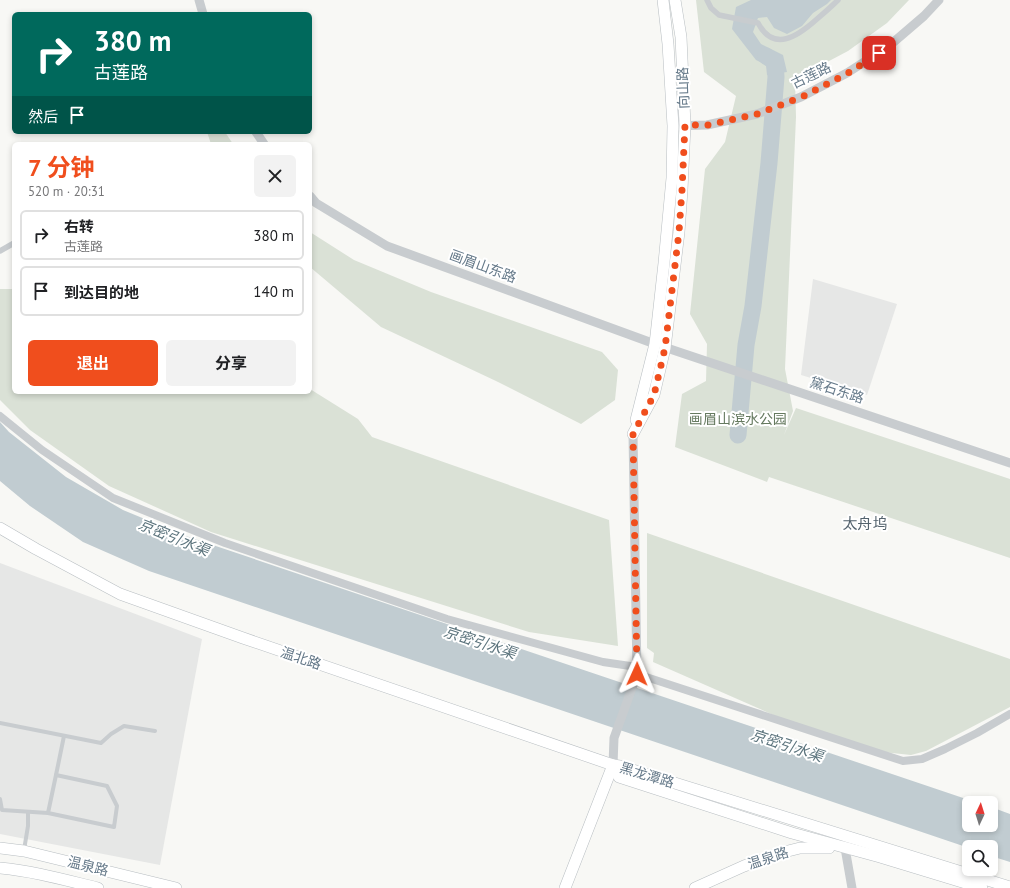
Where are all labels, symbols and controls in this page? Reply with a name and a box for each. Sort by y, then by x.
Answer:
text: 380 m [94,22,171,59]
icon: right [28,28,80,80]
pin [862,36,896,70]
icon: arrive [868,42,890,64]
street label: 古莲路 [788,58,834,92]
text: 古莲路 [94,61,148,84]
street label: 向山路 [673,67,693,109]
icon: arrive [66,104,88,126]
text: 然后 [28,107,58,126]
text: 7 分钟 [28,152,94,183]
button: close [254,155,296,197]
text: 520 m · 20:31 [28,183,105,200]
text: 右转 [64,217,94,236]
icon: right [30,224,52,246]
text: 380 m [253,226,294,245]
text: 古莲路 [64,238,103,255]
street label: 画眉山东路 [447,246,519,286]
icon: arrive [30,280,52,302]
text: 140 m [253,282,294,301]
text: 到达目的地 [64,283,139,302]
button: 退出 [28,340,158,386]
button: 分享 [166,340,296,386]
street label: 黛石东路 [808,373,866,407]
park label: 画眉山滨水公园 [689,410,787,428]
water label: 京密引水渠 [136,514,214,561]
district label: 太舟坞 [842,514,888,533]
water label: 京密引水渠 [441,621,520,663]
street label: 温北路 [278,643,324,673]
position arrow [616,653,658,695]
water label: 京密引水渠 [748,724,827,766]
street label: 黑龙潭路 [618,758,676,792]
north arrow [962,796,998,832]
map controls [962,796,998,876]
button: search [962,840,998,876]
street label: 温泉路 [745,843,791,873]
street label: 温泉路 [65,852,111,880]

